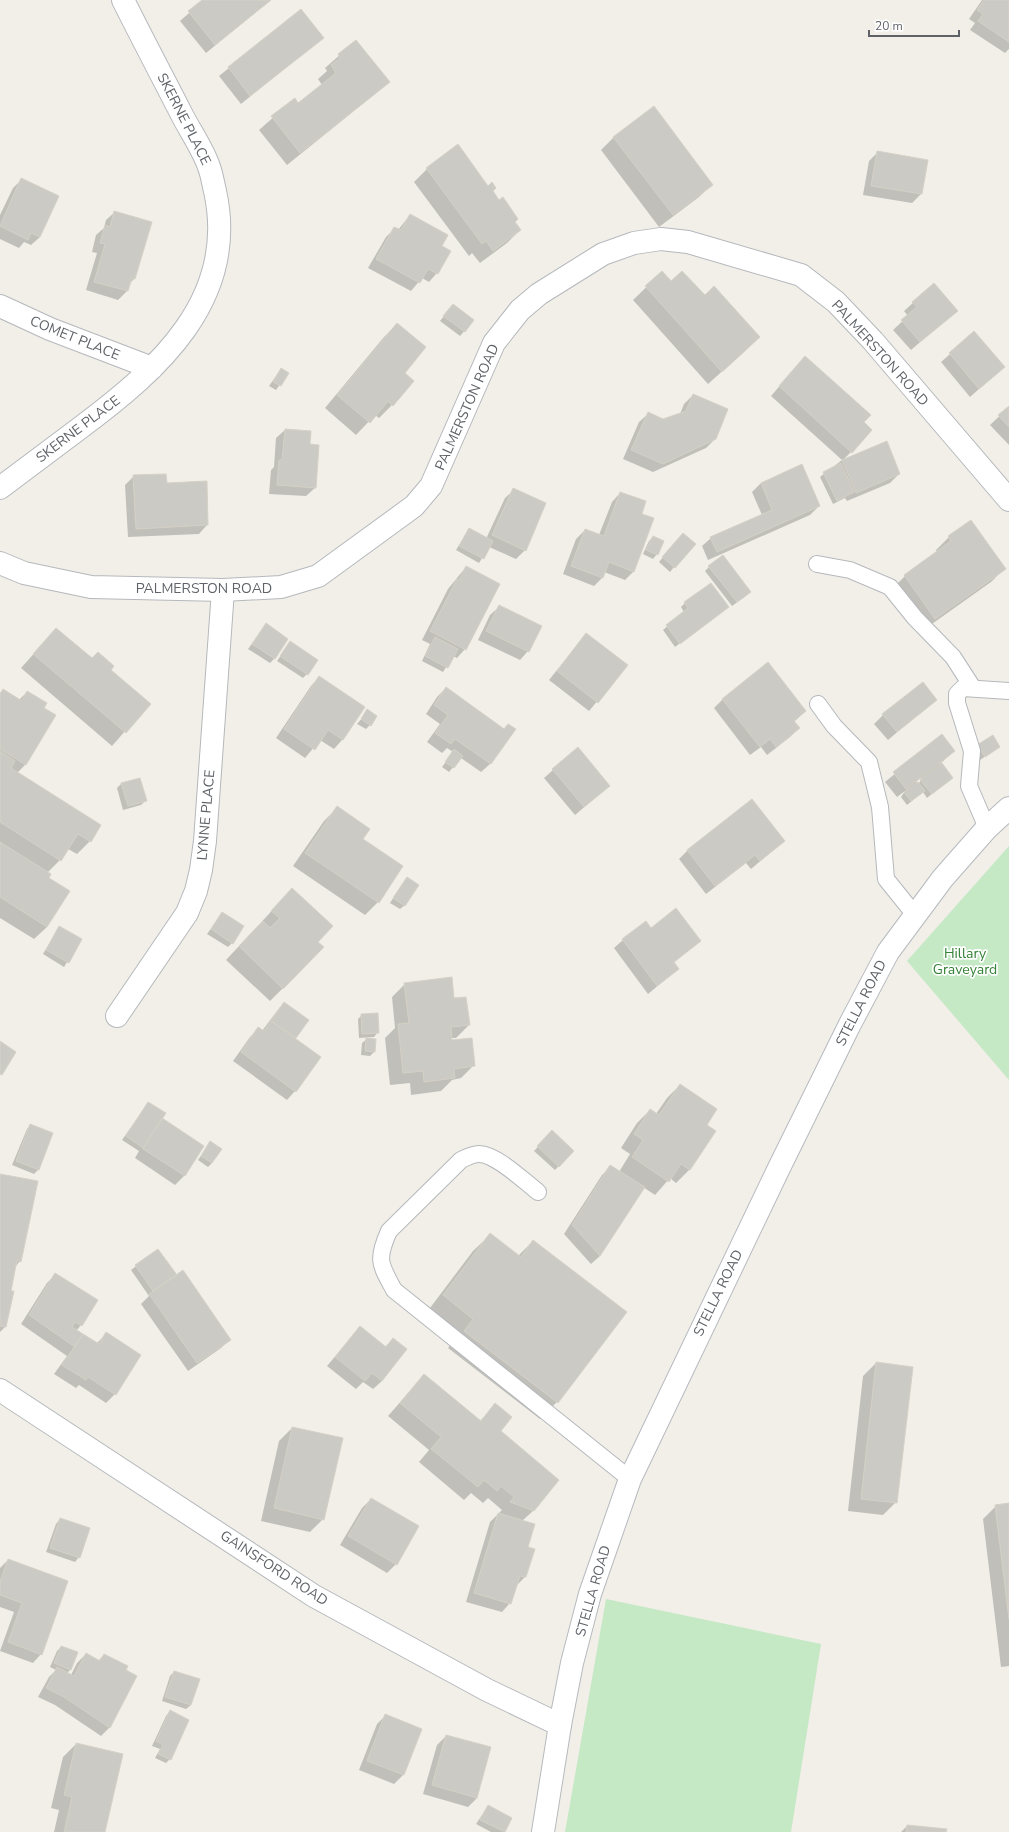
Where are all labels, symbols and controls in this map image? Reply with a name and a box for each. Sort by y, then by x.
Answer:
scale bar [869,12,959,38]
text: 20 m [875,18,903,34]
street label: SKERNE PLACE [153,70,215,168]
street label: PALMERSTON ROAD [827,296,933,410]
street label: COMET PLACE [27,311,123,365]
street label: PALMERSTON ROAD [431,341,503,473]
street label: SKERNE PLACE [32,391,124,467]
street label: PALMERSTON ROAD [136,579,272,598]
street label: LYNNE PLACE [193,769,219,861]
park label: Hillary Graveyard [933,944,997,979]
street label: STELLA ROAD [831,957,891,1049]
street label: STELLA ROAD [689,1247,747,1339]
street label: GAINSFORD ROAD [216,1526,332,1610]
street label: STELLA ROAD [571,1543,615,1639]

